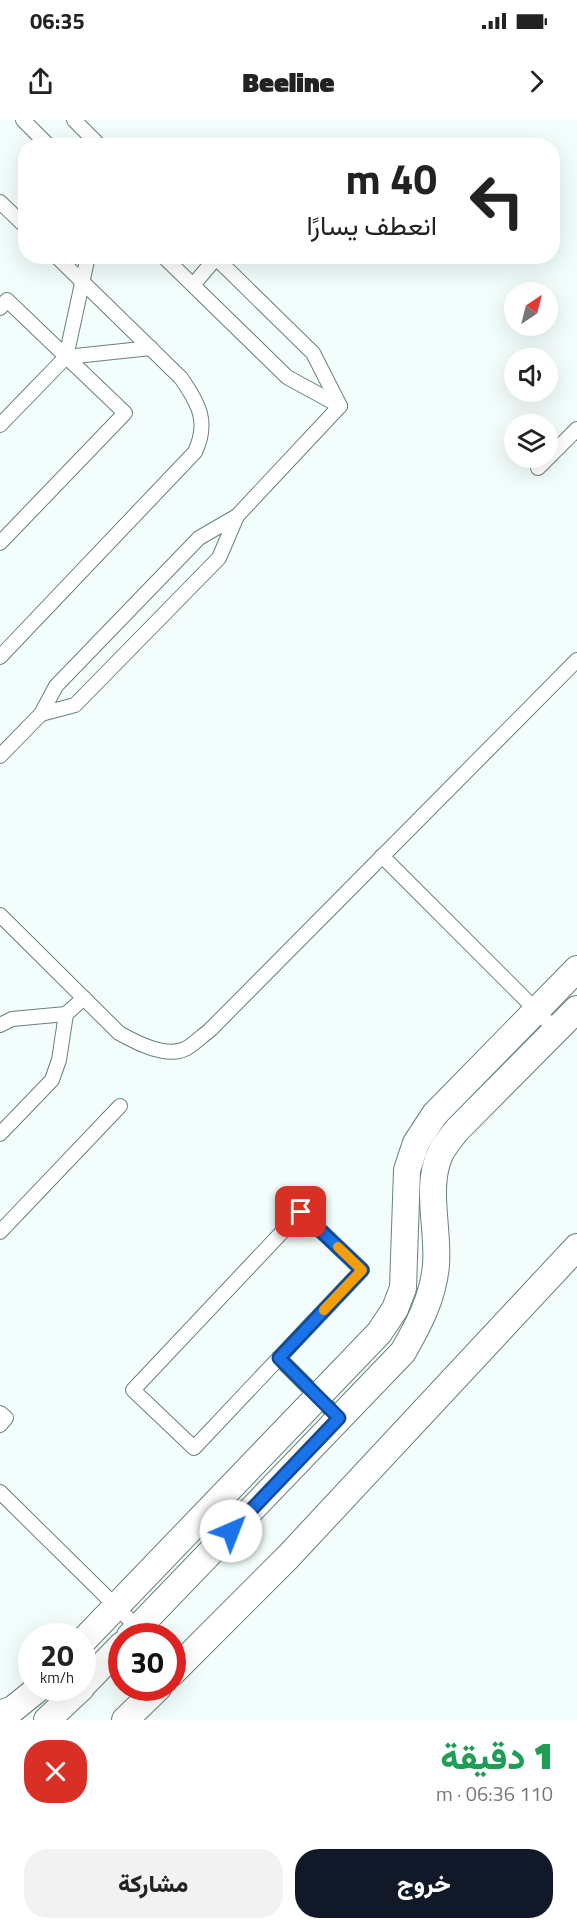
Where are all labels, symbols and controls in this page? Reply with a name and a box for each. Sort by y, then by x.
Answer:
text: 06:35 [30,4,85,38]
text: Beeline [243,61,334,102]
icon: share [24,65,57,98]
icon: forward [520,65,553,98]
text: 40 m [345,146,437,210]
icon: left [458,162,536,240]
text: انعطف يسارًا [306,204,437,245]
north arrow [504,282,558,336]
map controls [504,282,558,468]
button: sound [504,348,558,402]
button: layers [504,414,558,468]
pin [275,1186,326,1237]
icon: arrive [284,1195,317,1228]
position arrow [199,1499,263,1563]
speed limit sign: 30 [108,1623,186,1701]
text: 20 [40,1632,74,1678]
text: km/h [40,1666,74,1689]
text: 1 دقيقة [440,1728,553,1783]
button: close [24,1740,87,1803]
text: 110 m · 06:36 [436,1778,553,1809]
button: مشاركة [24,1849,283,1918]
button: خروج [295,1849,553,1918]

